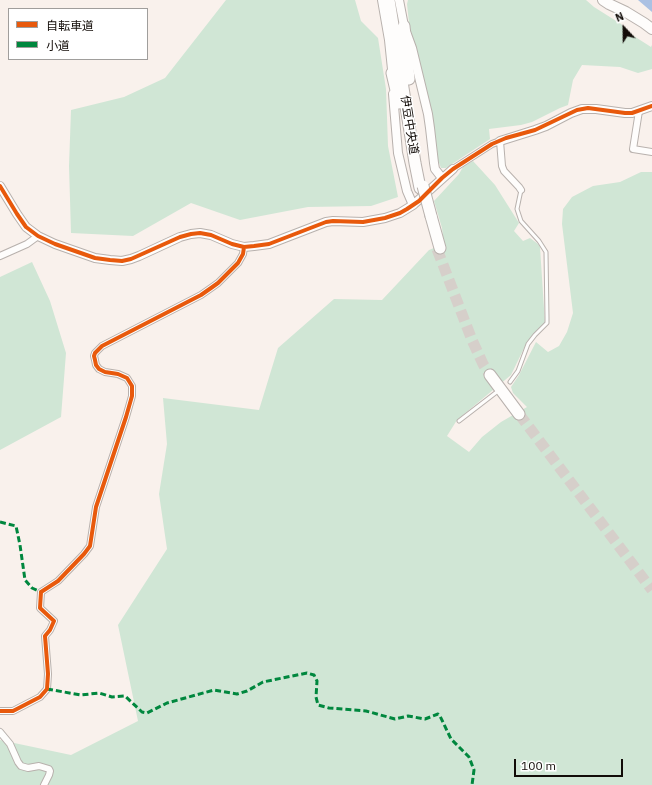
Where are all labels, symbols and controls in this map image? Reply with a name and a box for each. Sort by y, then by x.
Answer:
legend [8,8,148,60]
north arrow [604,8,644,48]
text: N [613,9,626,25]
text: 自転車道 [46,18,94,33]
text: 小道 [46,38,70,53]
street label: 伊豆中央道 [397,94,421,156]
scale bar [516,751,625,777]
text: 100 m [521,758,556,773]

